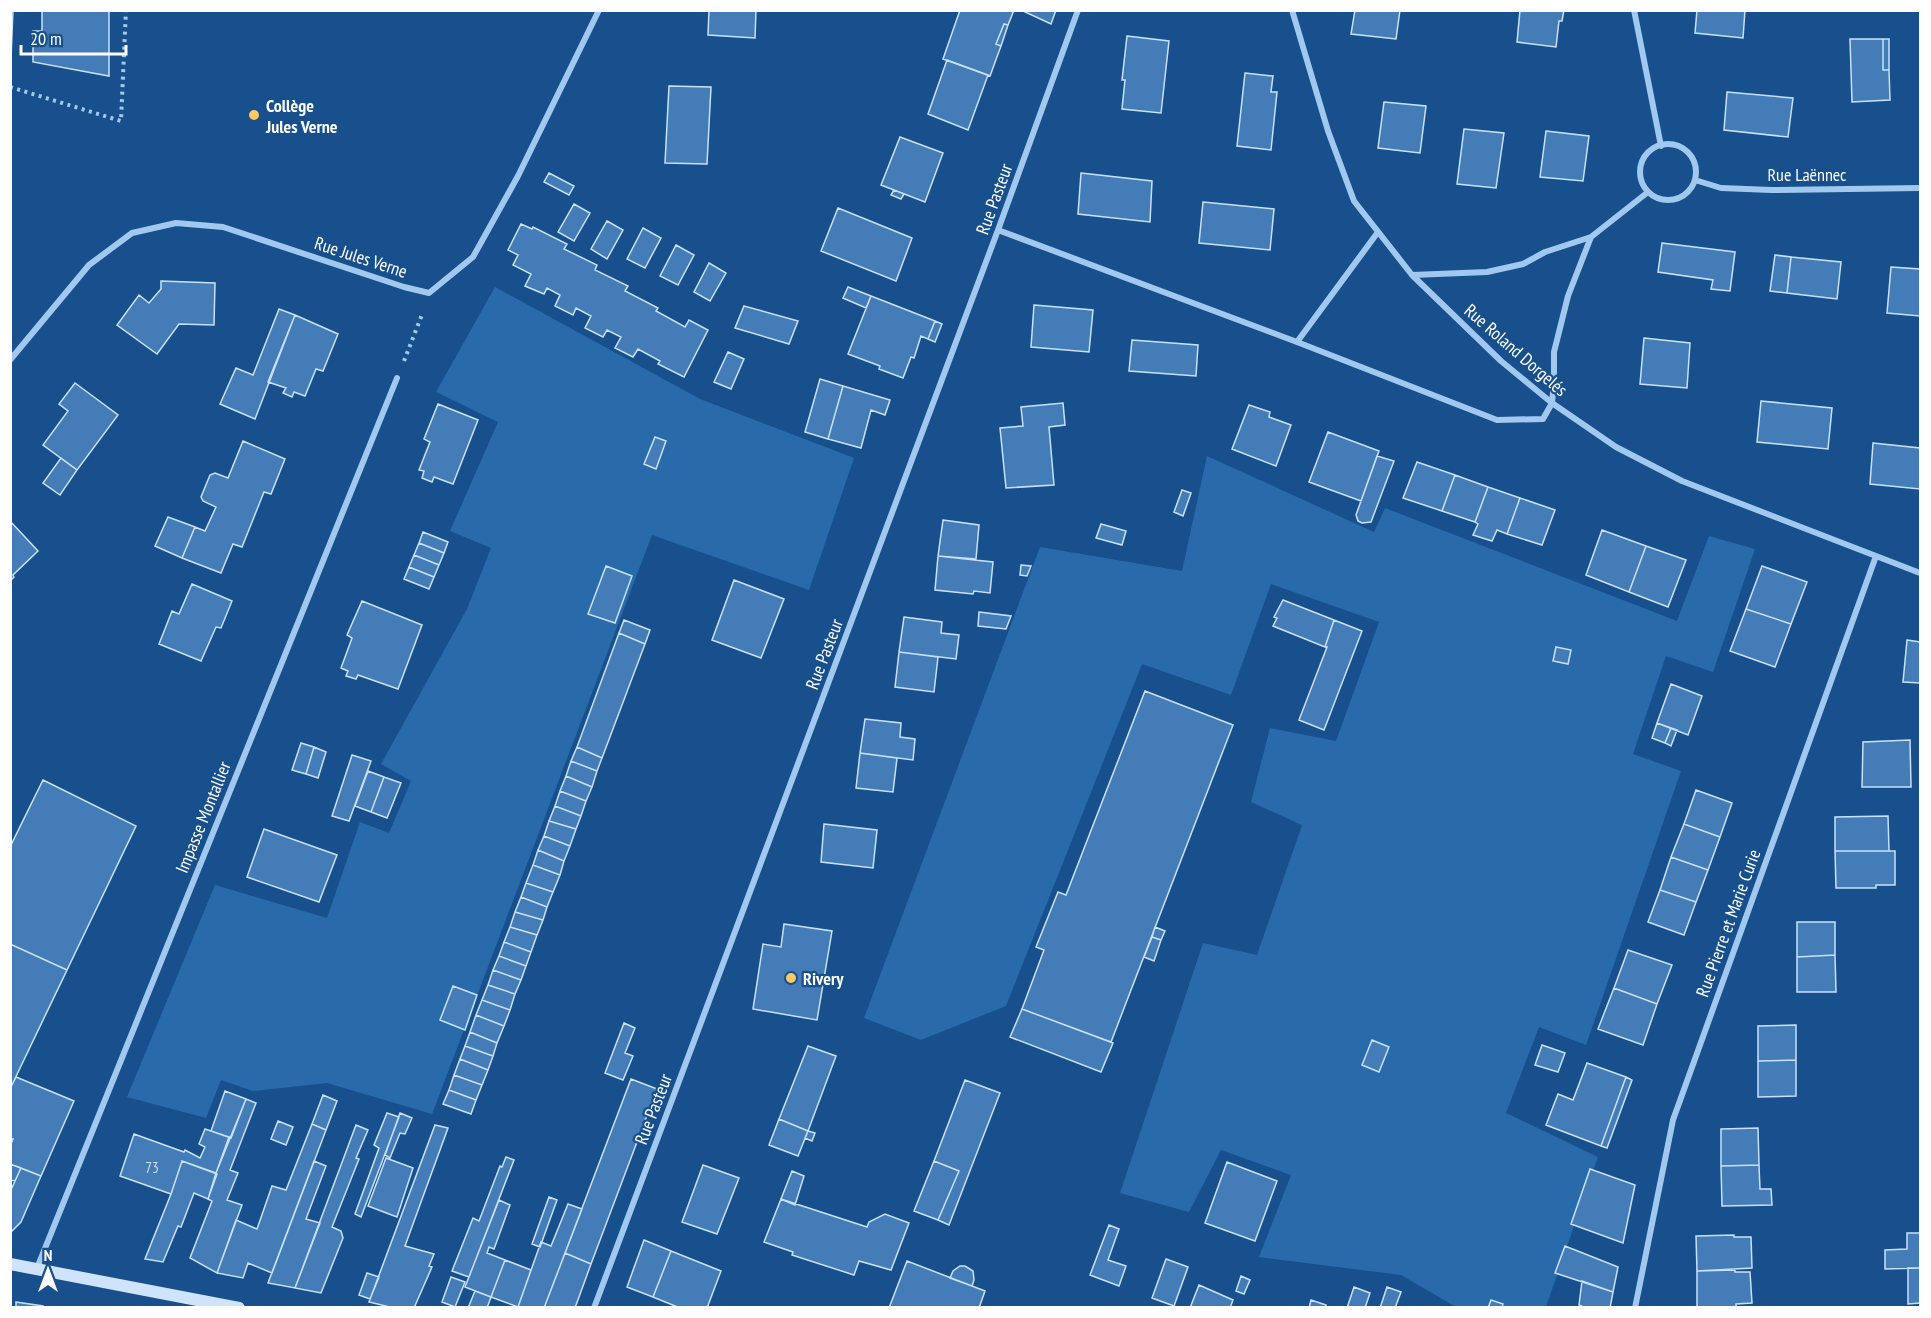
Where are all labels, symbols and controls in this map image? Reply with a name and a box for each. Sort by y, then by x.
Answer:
scale bar [21,18,126,56]
text: 20 m [30,27,62,50]
place label: Collège Jules Verne [265,94,338,138]
marker: Collège Jules Verne [247,108,261,122]
street label: Rue Pasteur [971,160,1017,238]
street label: Rue Laënnec [1767,163,1847,186]
street label: Rue Jules Verne [312,231,410,283]
street label: Rue Roland Dorgelés [1460,299,1572,401]
street label: Rue Pasteur [800,615,848,692]
street label: Impasse Montallier [170,758,236,876]
street label: Rue Pierre et Marie Curie [1691,846,1765,1000]
place label: Rivery [803,967,844,990]
marker: Rivery [784,971,798,985]
street label: Rue Pasteur [629,1070,677,1147]
house number: 73 [145,1158,159,1177]
north arrow [18,1240,78,1300]
text: N [44,1245,52,1265]

